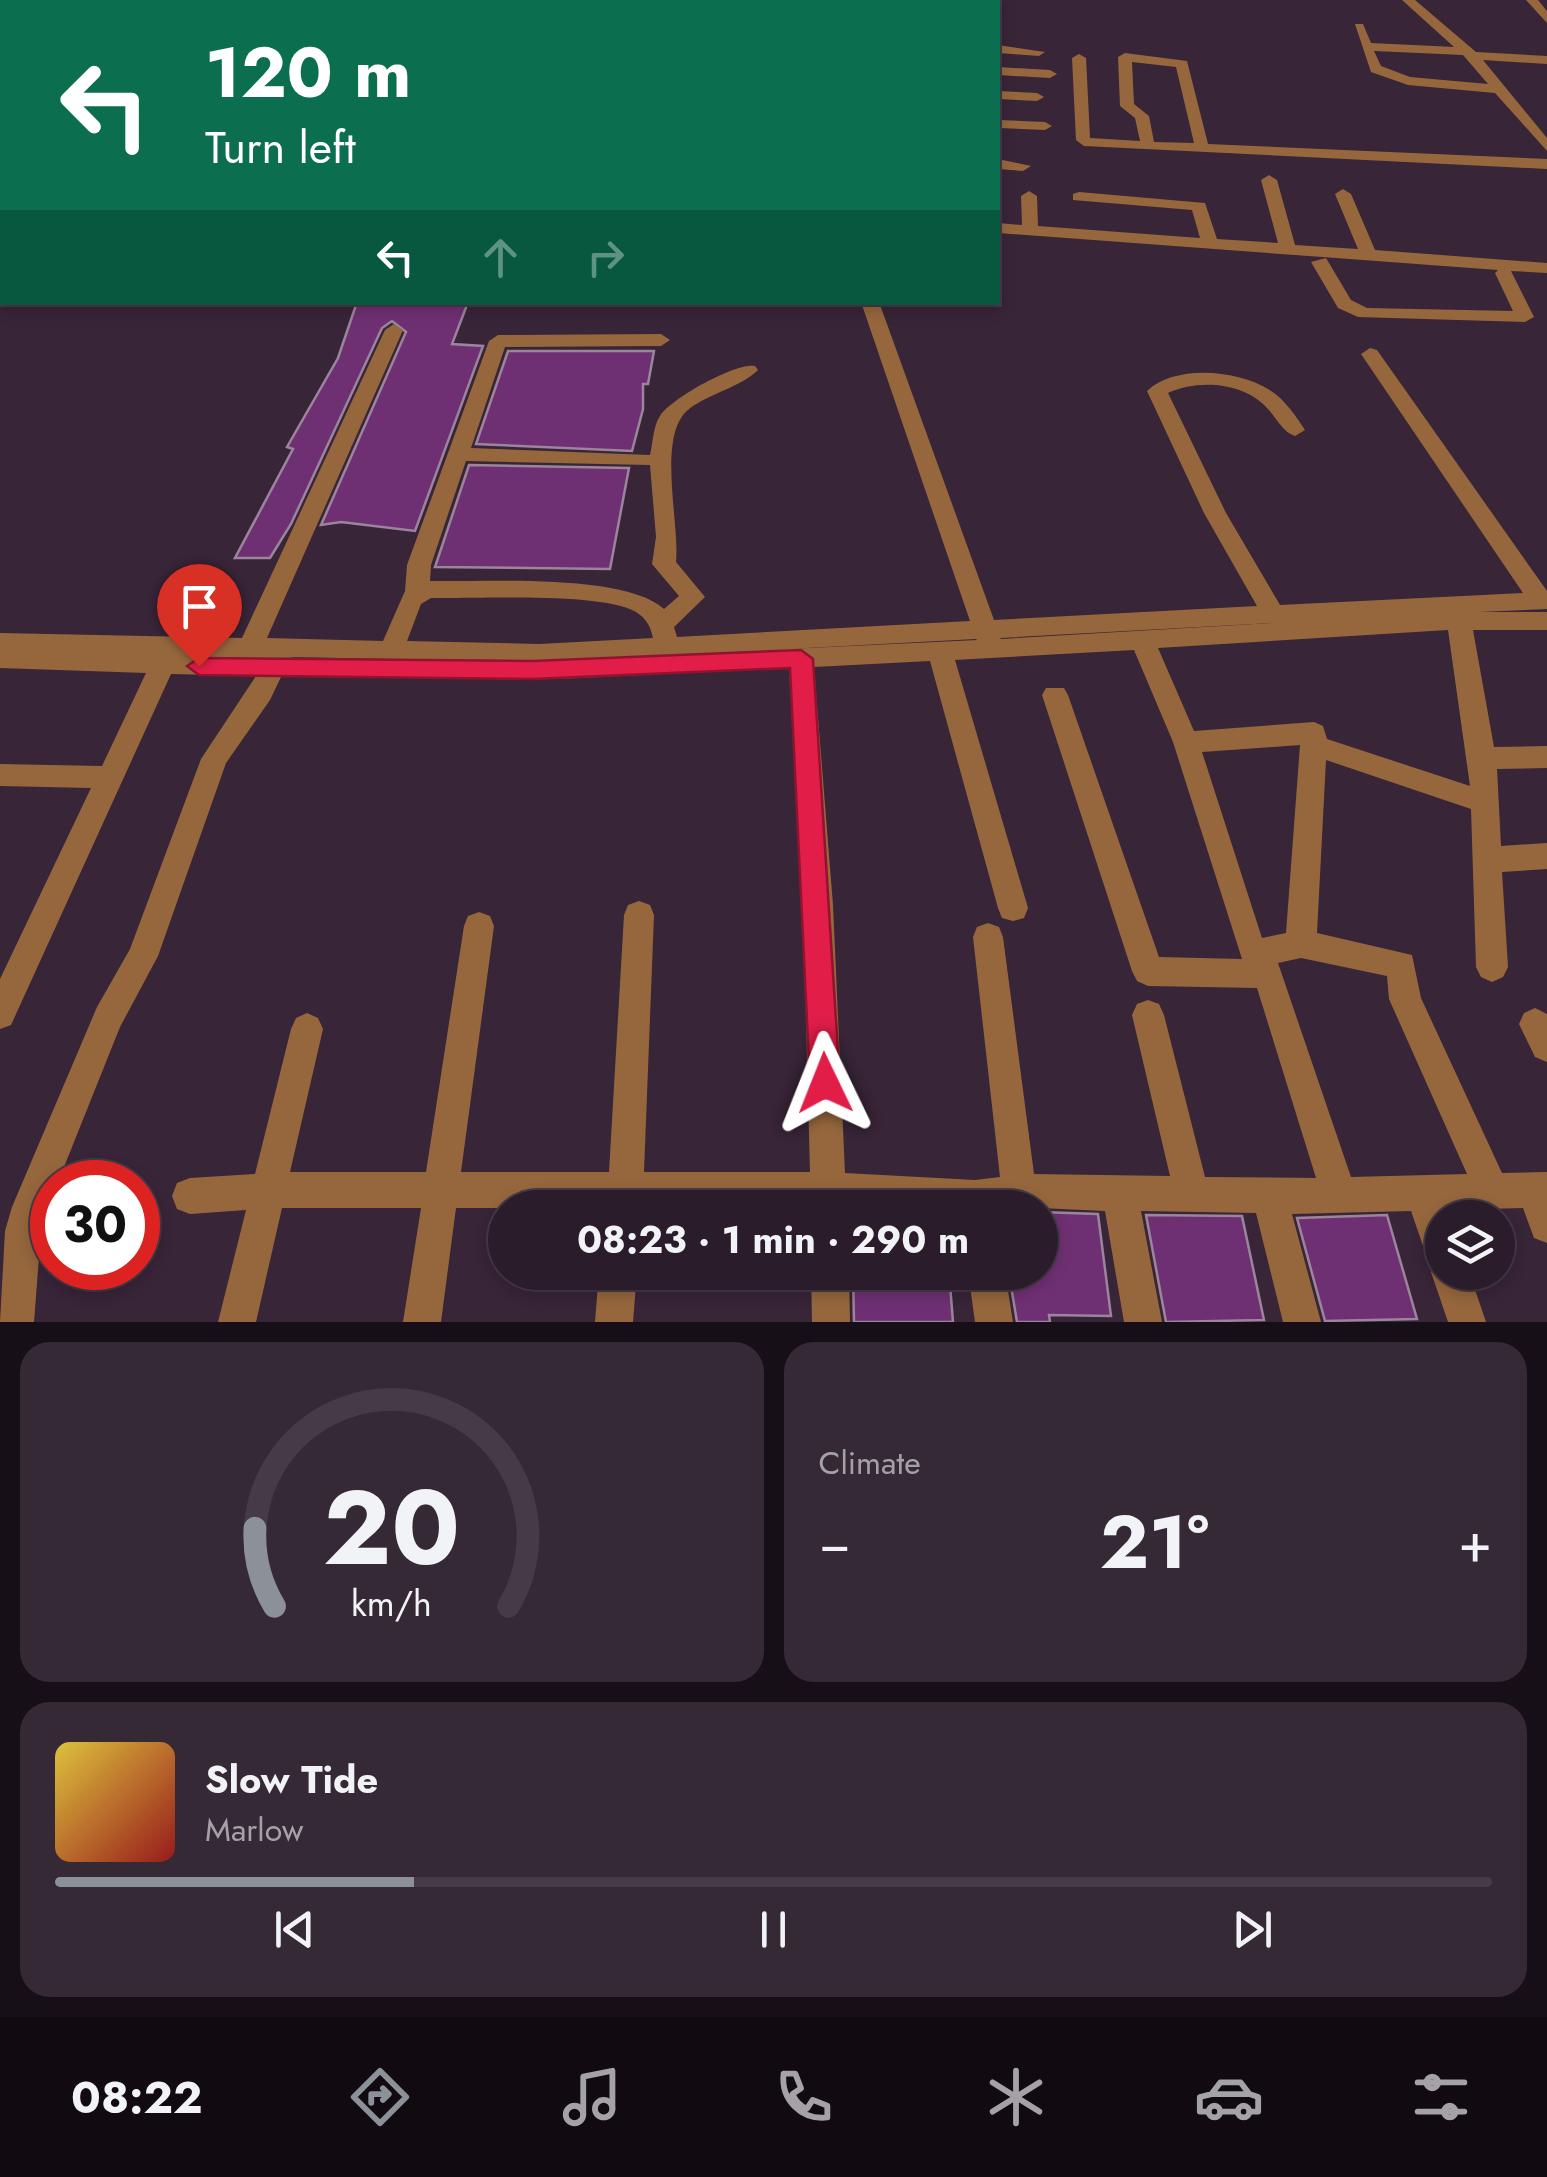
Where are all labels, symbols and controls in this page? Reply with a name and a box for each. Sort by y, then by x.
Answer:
text: 120 m [205,22,411,123]
icon: left [40,40,170,170]
text: Turn left [205,115,356,180]
icon: left [368,230,423,285]
icon: ahead [473,230,528,285]
icon: right [578,230,633,285]
pin [157,564,242,667]
icon: arrive [172,579,227,634]
position arrow [773,1031,877,1135]
speed limit sign: 30 [30,1160,160,1290]
map controls [1425,1200,1515,1290]
button: layers [1425,1200,1515,1290]
text: 08:23 · 1 min · 290 m [577,1212,969,1267]
text: Climate [819,1440,921,1486]
text: 20 [323,1453,460,1603]
text: 21° [1100,1488,1209,1596]
text: − [819,1503,851,1583]
text: + [1458,1503,1492,1583]
text: km/h [351,1578,432,1629]
text: Slow Tide [205,1752,378,1807]
text: Marlow [205,1807,303,1853]
icon: previous [267,1902,322,1957]
icon: pause [746,1902,801,1957]
icon: next [1225,1902,1280,1957]
icon: directions [345,2062,415,2132]
icon: music [557,2062,627,2132]
icon: phone [769,2062,839,2132]
icon: climate [981,2062,1051,2132]
icon: car [1194,2062,1264,2132]
icon: filters [1406,2062,1476,2132]
text: 08:22 [71,2065,203,2130]

